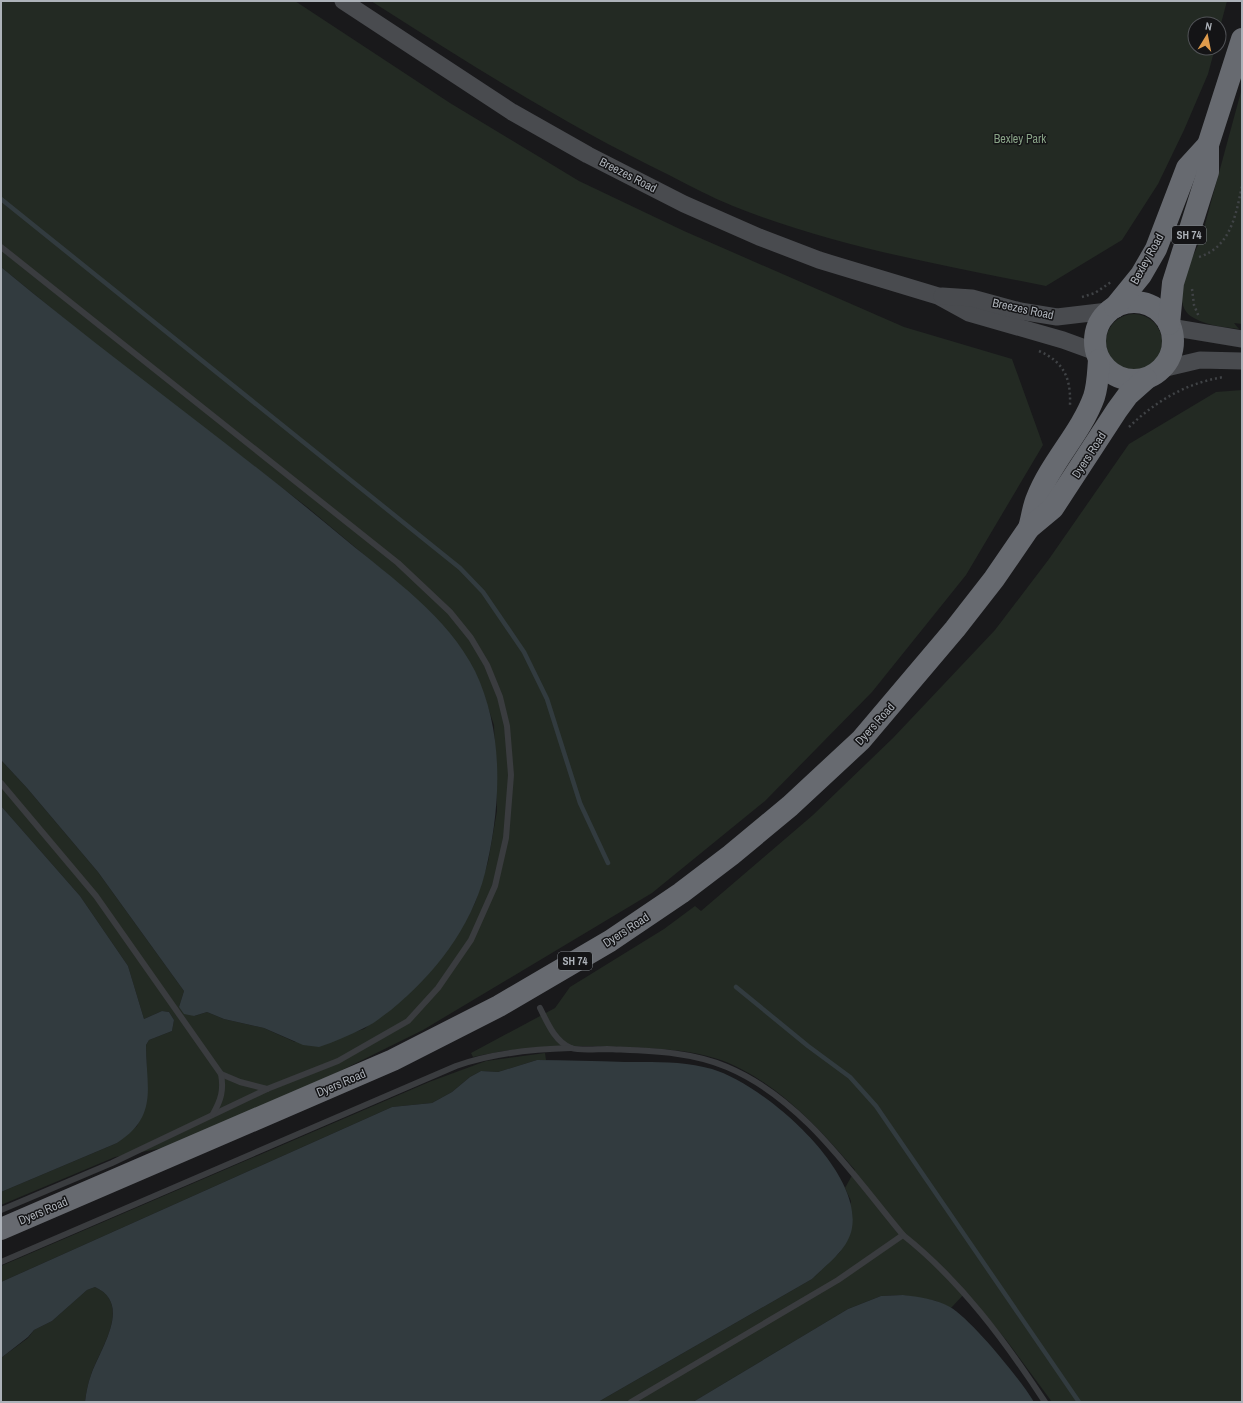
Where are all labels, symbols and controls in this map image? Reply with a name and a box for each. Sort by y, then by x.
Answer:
north arrow [1187,16,1227,56]
text: N [1204,19,1213,34]
park label: Bexley Park [994,131,1046,147]
street label: Breezes Road [597,154,659,196]
road number: SH 74 [1172,226,1206,244]
street label: Bexley Road [1126,231,1168,287]
street label: Breezes Road [991,295,1055,323]
street label: Dyers Road [1068,429,1110,481]
street label: Dyers Road [852,699,898,749]
street label: Dyers Road [600,909,652,951]
road number: SH 74 [558,952,592,970]
street label: Dyers Road [314,1065,368,1101]
street label: Dyers Road [16,1193,70,1229]

